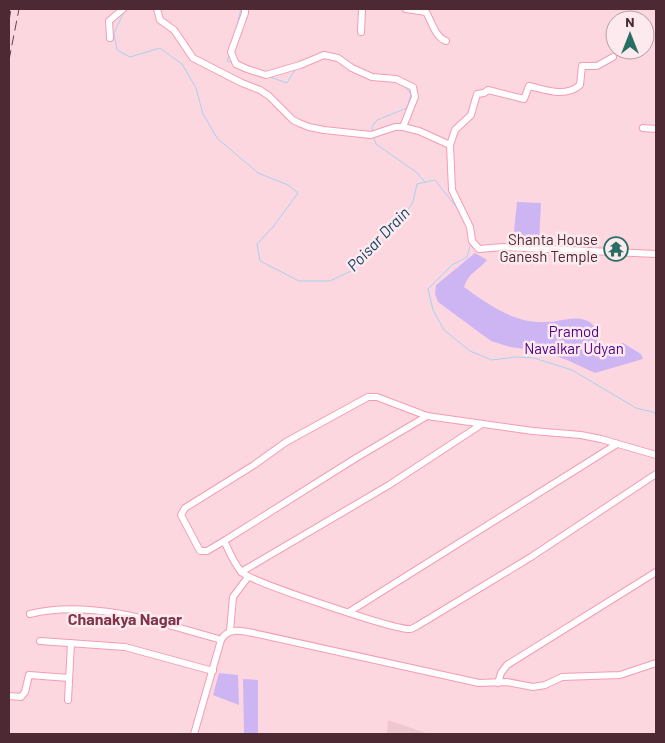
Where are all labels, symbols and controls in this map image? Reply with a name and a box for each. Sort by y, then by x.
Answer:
north arrow [605,10,655,60]
text: N [625,13,635,30]
water label: Poisar Drain [342,203,413,275]
place label: Shanta House Ganesh Temple [499,230,598,265]
temple icon: Shanta House Ganesh Temple [603,236,629,262]
park label: Pramod Navalkar Udyan [524,322,624,357]
district label: Chanakya Nagar [68,609,182,628]

